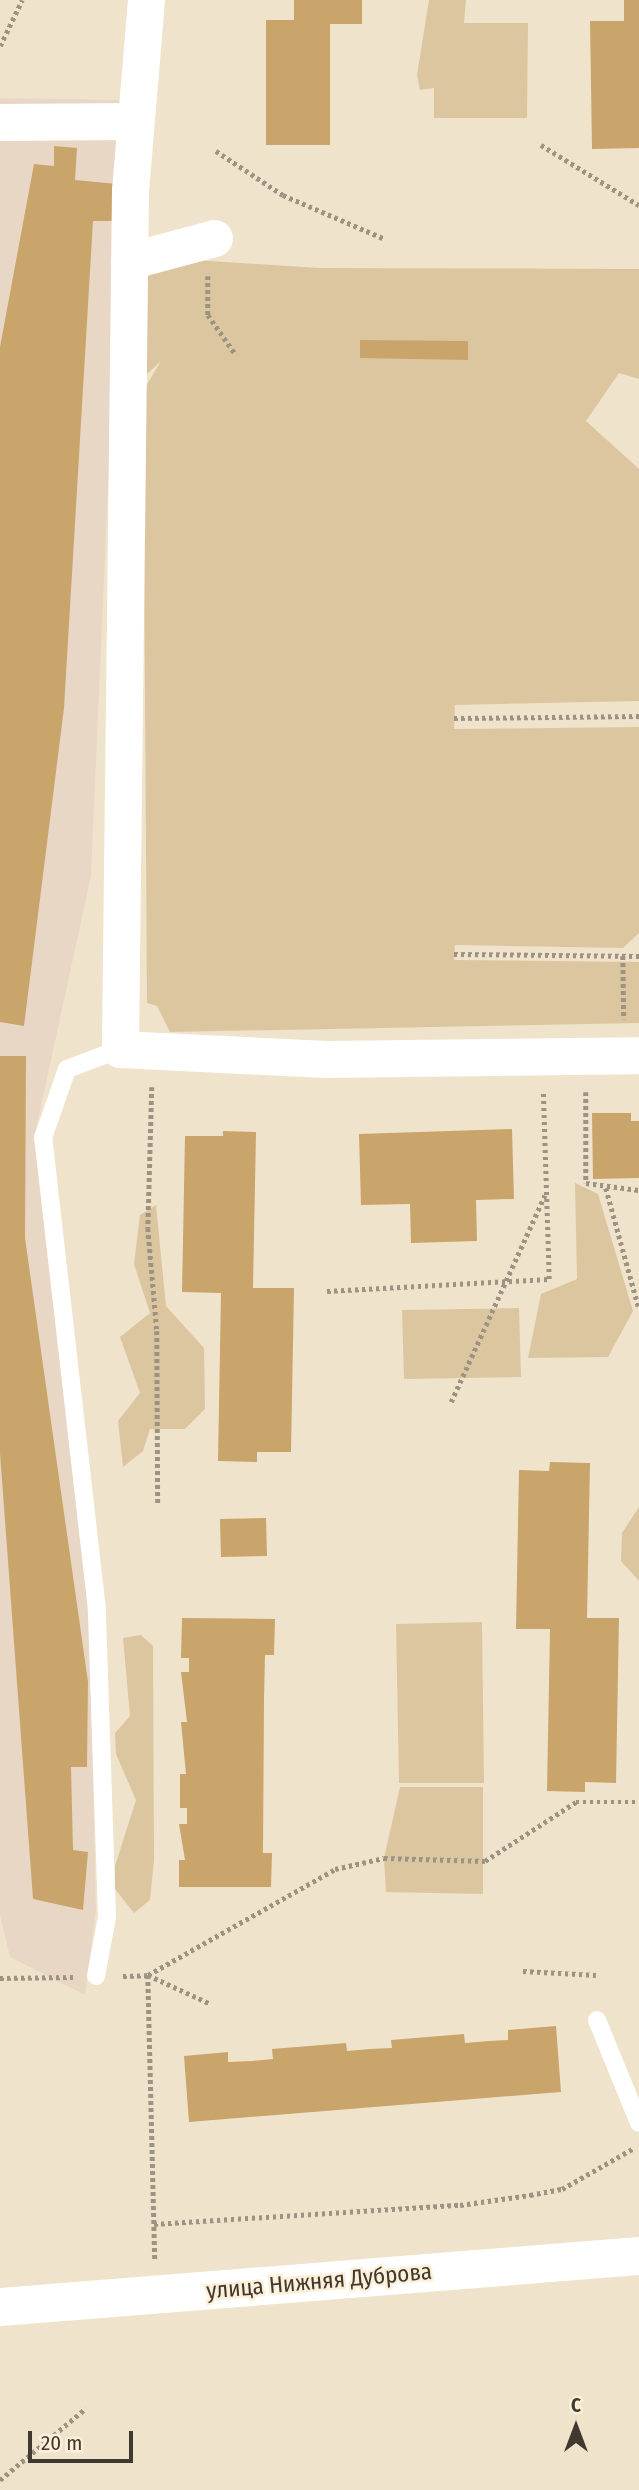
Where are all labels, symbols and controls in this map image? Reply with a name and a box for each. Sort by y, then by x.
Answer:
street label: улица Нижняя Дуброва [205,2257,433,2305]
north arrow [541,2392,611,2462]
text: С [571,2394,581,2417]
scale bar [32,2416,136,2460]
text: 20 m [41,2430,82,2456]

